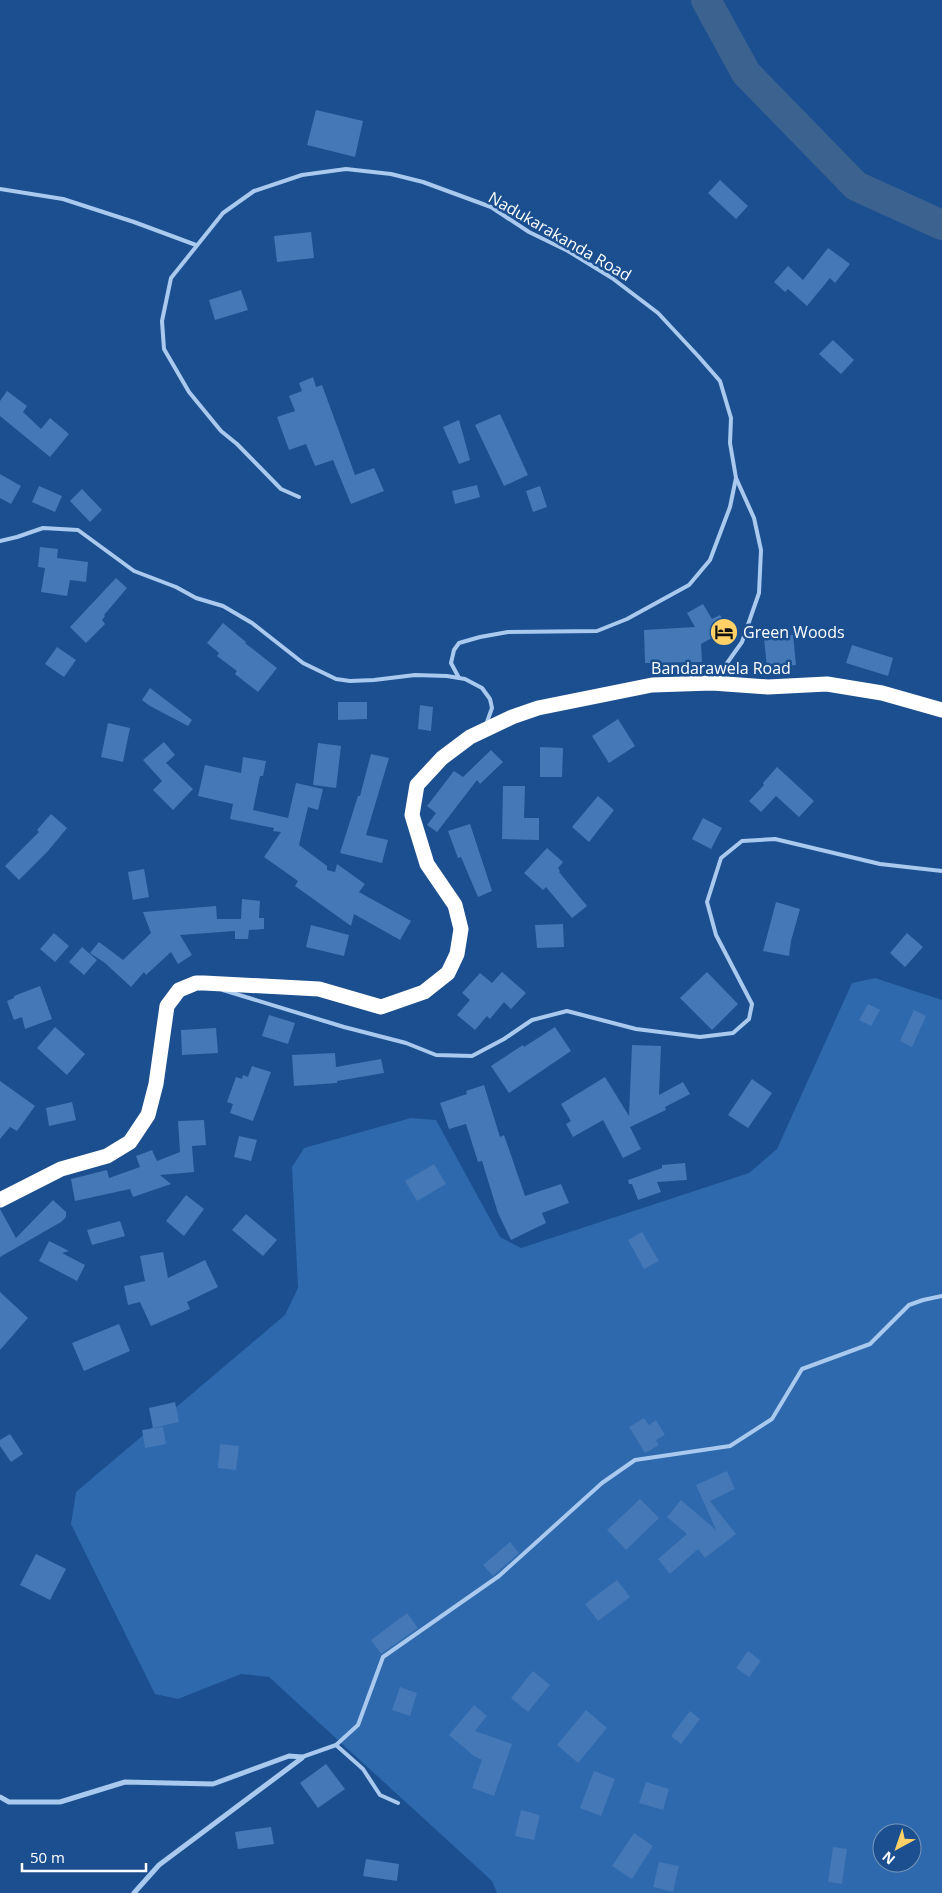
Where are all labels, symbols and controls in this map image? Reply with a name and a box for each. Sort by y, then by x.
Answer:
street label: Nadukarakanda Road [485,186,635,286]
hotel icon: Green Woods [709,617,739,647]
place label: Green Woods [743,621,845,643]
street label: Bandarawela Road [651,657,791,679]
north arrow [872,1823,922,1873]
scale bar [22,1840,146,1872]
text: 50 m [30,1847,65,1867]
text: N [878,1847,899,1869]

